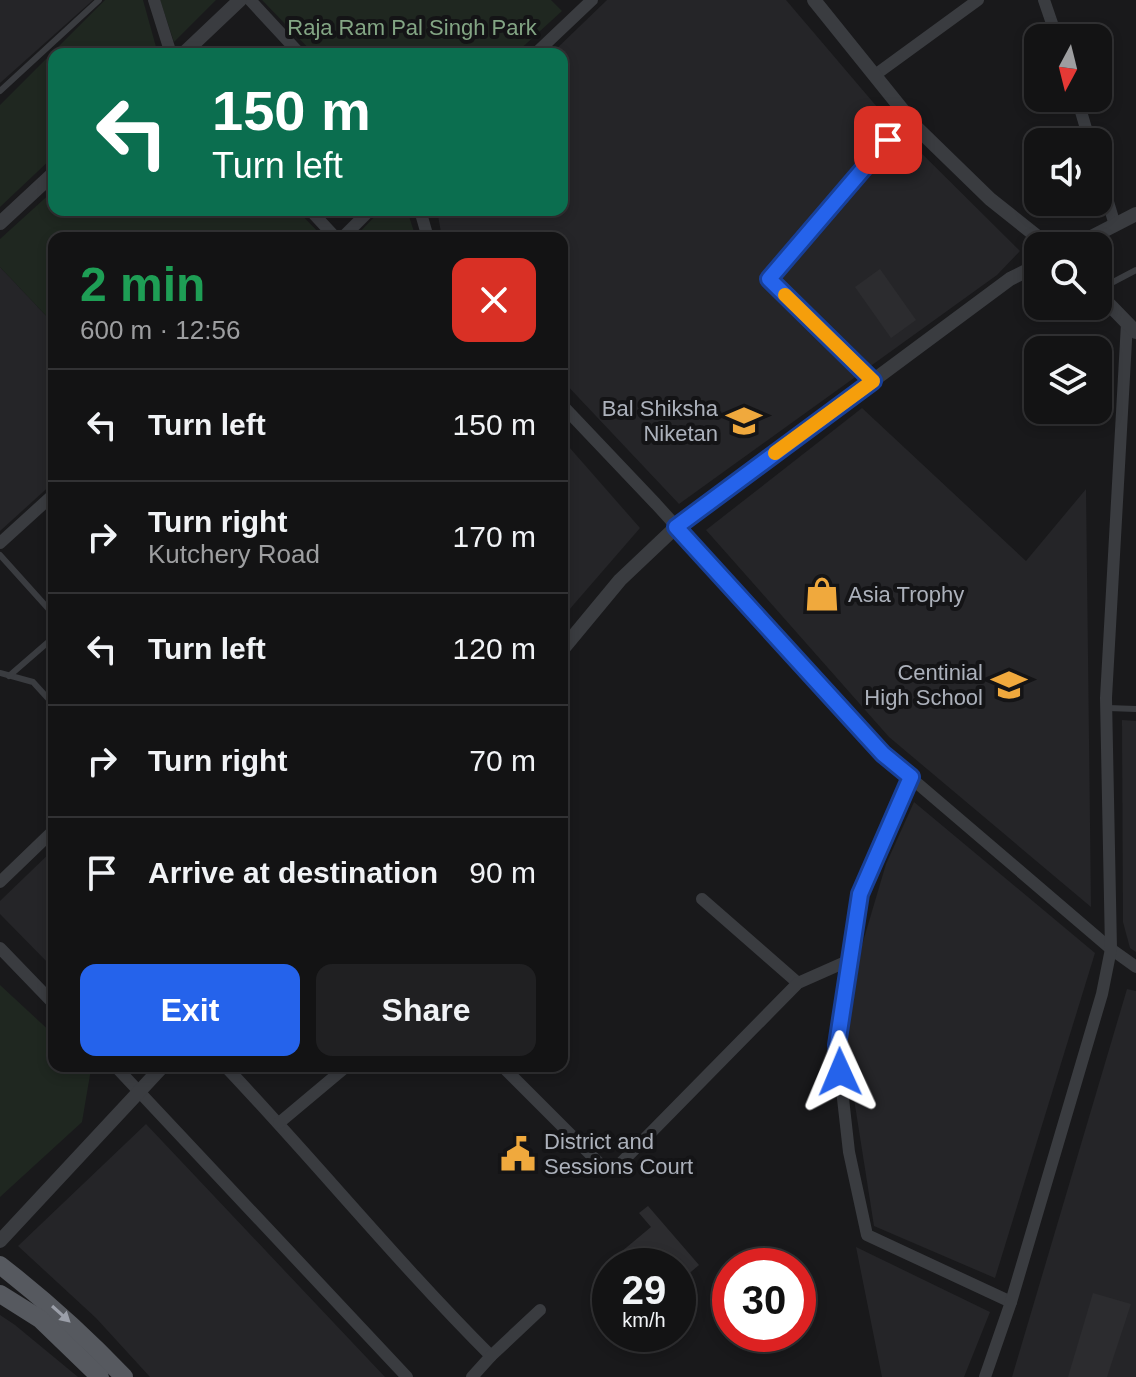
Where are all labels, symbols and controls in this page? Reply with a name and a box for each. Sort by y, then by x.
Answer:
park label: Raja Ram Pal Singh Park [287,15,538,40]
north arrow [1024,24,1112,112]
map controls [1024,24,1112,424]
text: 150 m [212,79,371,142]
icon: left [80,80,184,184]
pin [854,106,922,174]
icon: arrive [866,118,910,162]
button: sound [1024,128,1112,216]
text: Turn left [212,145,343,186]
button: search [1024,232,1112,320]
text: 2 min [80,258,205,311]
button: close [452,258,536,342]
text: 600 m · 12:56 [80,315,240,345]
button: layers [1024,336,1112,424]
place label: Bal Shiksha Niketan [602,396,719,446]
school or university icon: Bal Shiksha Niketan [725,402,763,440]
icon: left [80,403,124,447]
text: Turn left [148,408,266,441]
text: 150 m [453,408,536,441]
text: Turn right [148,505,287,538]
icon: right [80,515,124,559]
text: 170 m [453,520,536,553]
text: Kutchery Road [148,539,320,569]
shop icon: Asia Trophy [803,575,841,613]
place label: Asia Trophy [848,582,964,607]
icon: left [80,627,124,671]
text: Turn left [148,632,266,665]
text: 120 m [453,632,536,665]
place label: Centinial High School [864,660,983,710]
school or university icon: Centinial High School [990,666,1028,704]
icon: right [80,739,124,783]
text: Turn right [148,744,287,777]
text: 70 m [469,744,536,777]
icon: arrive [80,851,124,895]
text: Arrive at destination [148,856,438,889]
text: 90 m [469,856,536,889]
button: Exit [80,964,300,1056]
button: Share [316,964,536,1056]
position arrow [798,1030,882,1114]
place label: District and Sessions Court [544,1129,693,1179]
public building icon: District and Sessions Court [499,1135,537,1173]
speed limit sign: 30 [712,1248,816,1352]
text: 29 [622,1268,666,1312]
one-way arrow [51,1304,70,1322]
text: km/h [622,1309,666,1331]

